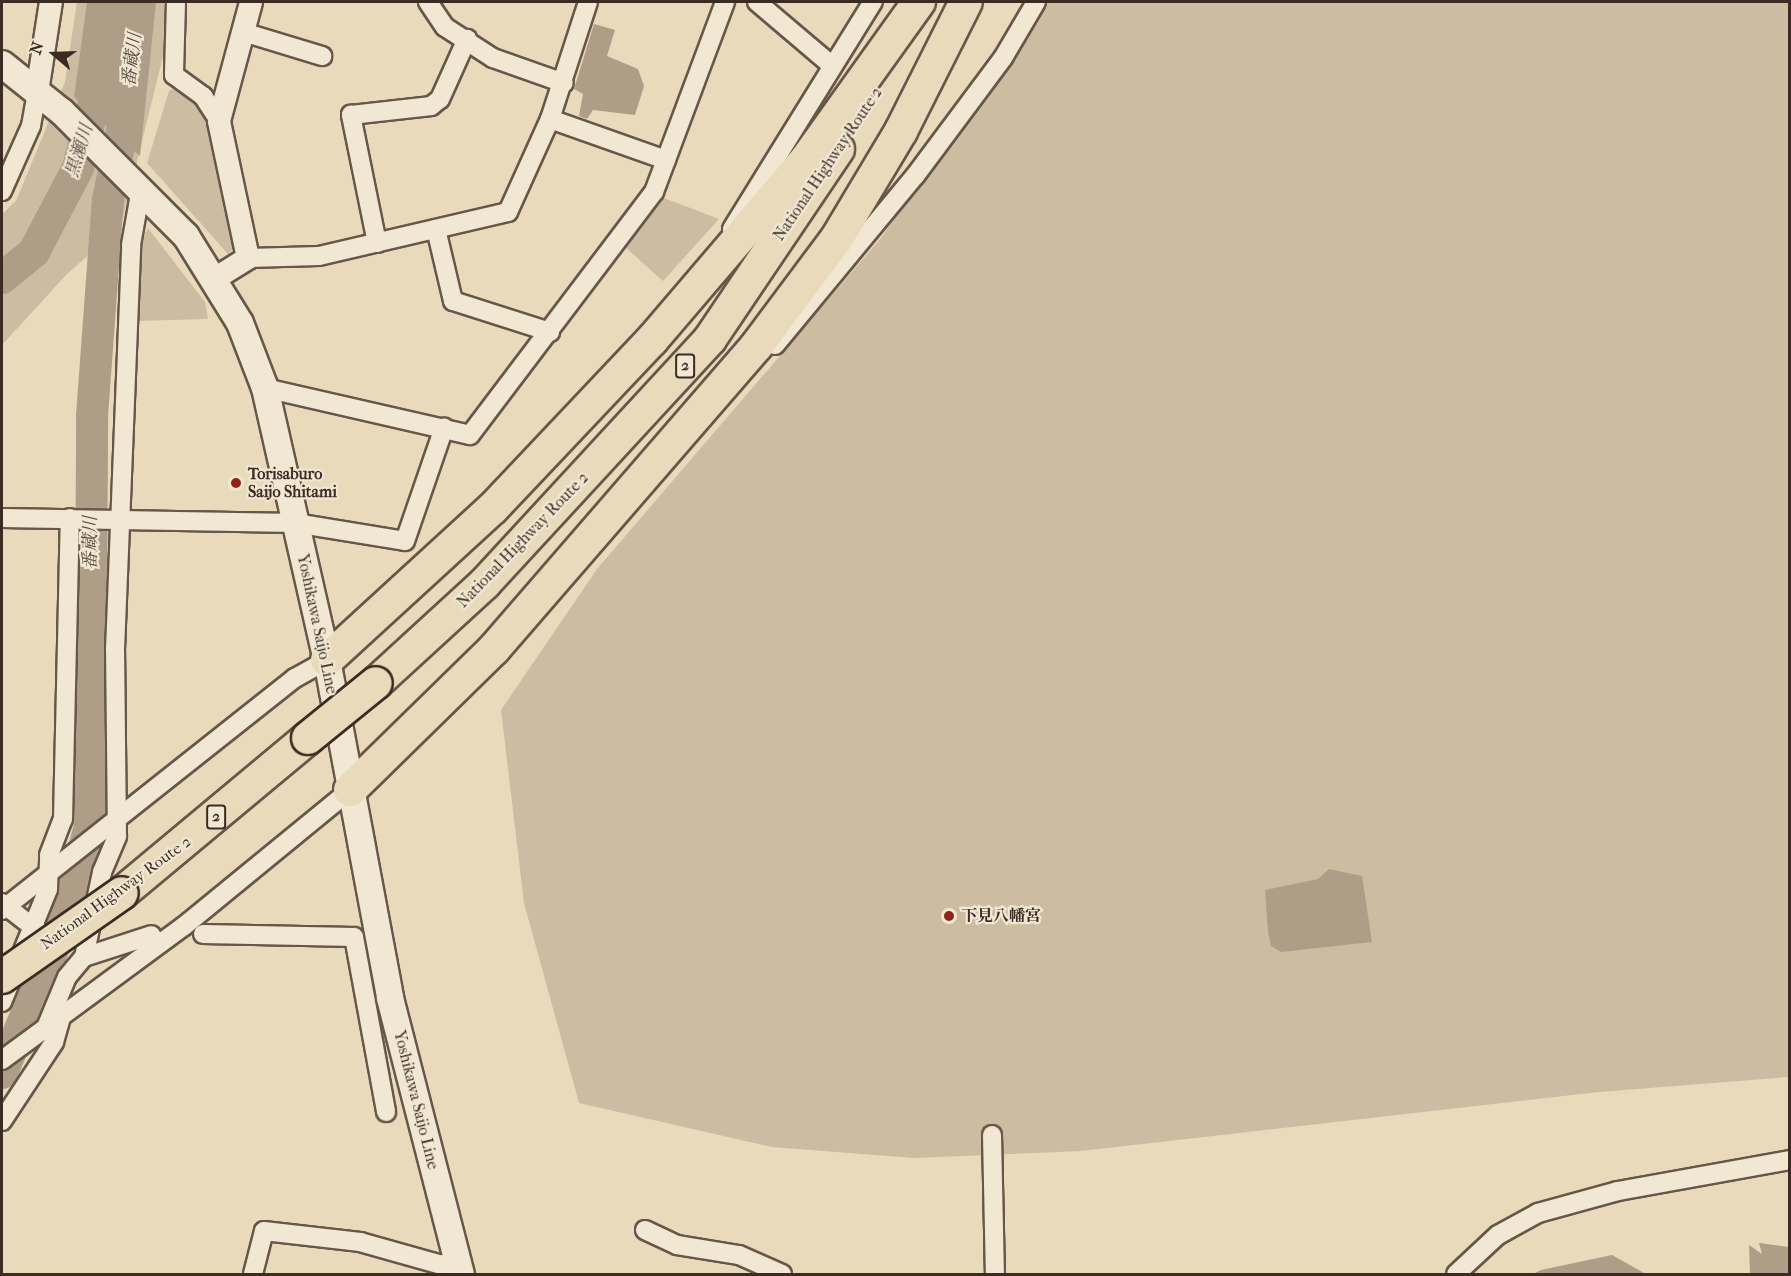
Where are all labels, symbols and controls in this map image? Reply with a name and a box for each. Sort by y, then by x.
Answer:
north arrow [24,24,84,84]
water label: 番蔵川 [119,32,147,88]
text: N [26,39,47,57]
street label: National Highway Route 2 [769,84,887,244]
water label: 黒瀬川 [62,122,98,180]
road number: 2 [674,354,696,378]
place label: Torisaburo Saijo Shitami [248,464,337,502]
street label: National Highway Route 2 [453,468,593,612]
marker: Torisaburo Saijo Shitami [229,476,243,490]
water label: 番蔵川 [80,516,102,570]
street label: Yoshikawa Saijo Line [293,552,341,696]
road number: 2 [206,805,226,829]
street label: National Highway Route 2 [37,832,195,954]
place label: 下見八幡宮 [961,906,1041,926]
marker: 下見八幡宮 [942,909,956,923]
street label: Yoshikawa Saijo Line [389,1029,443,1171]

